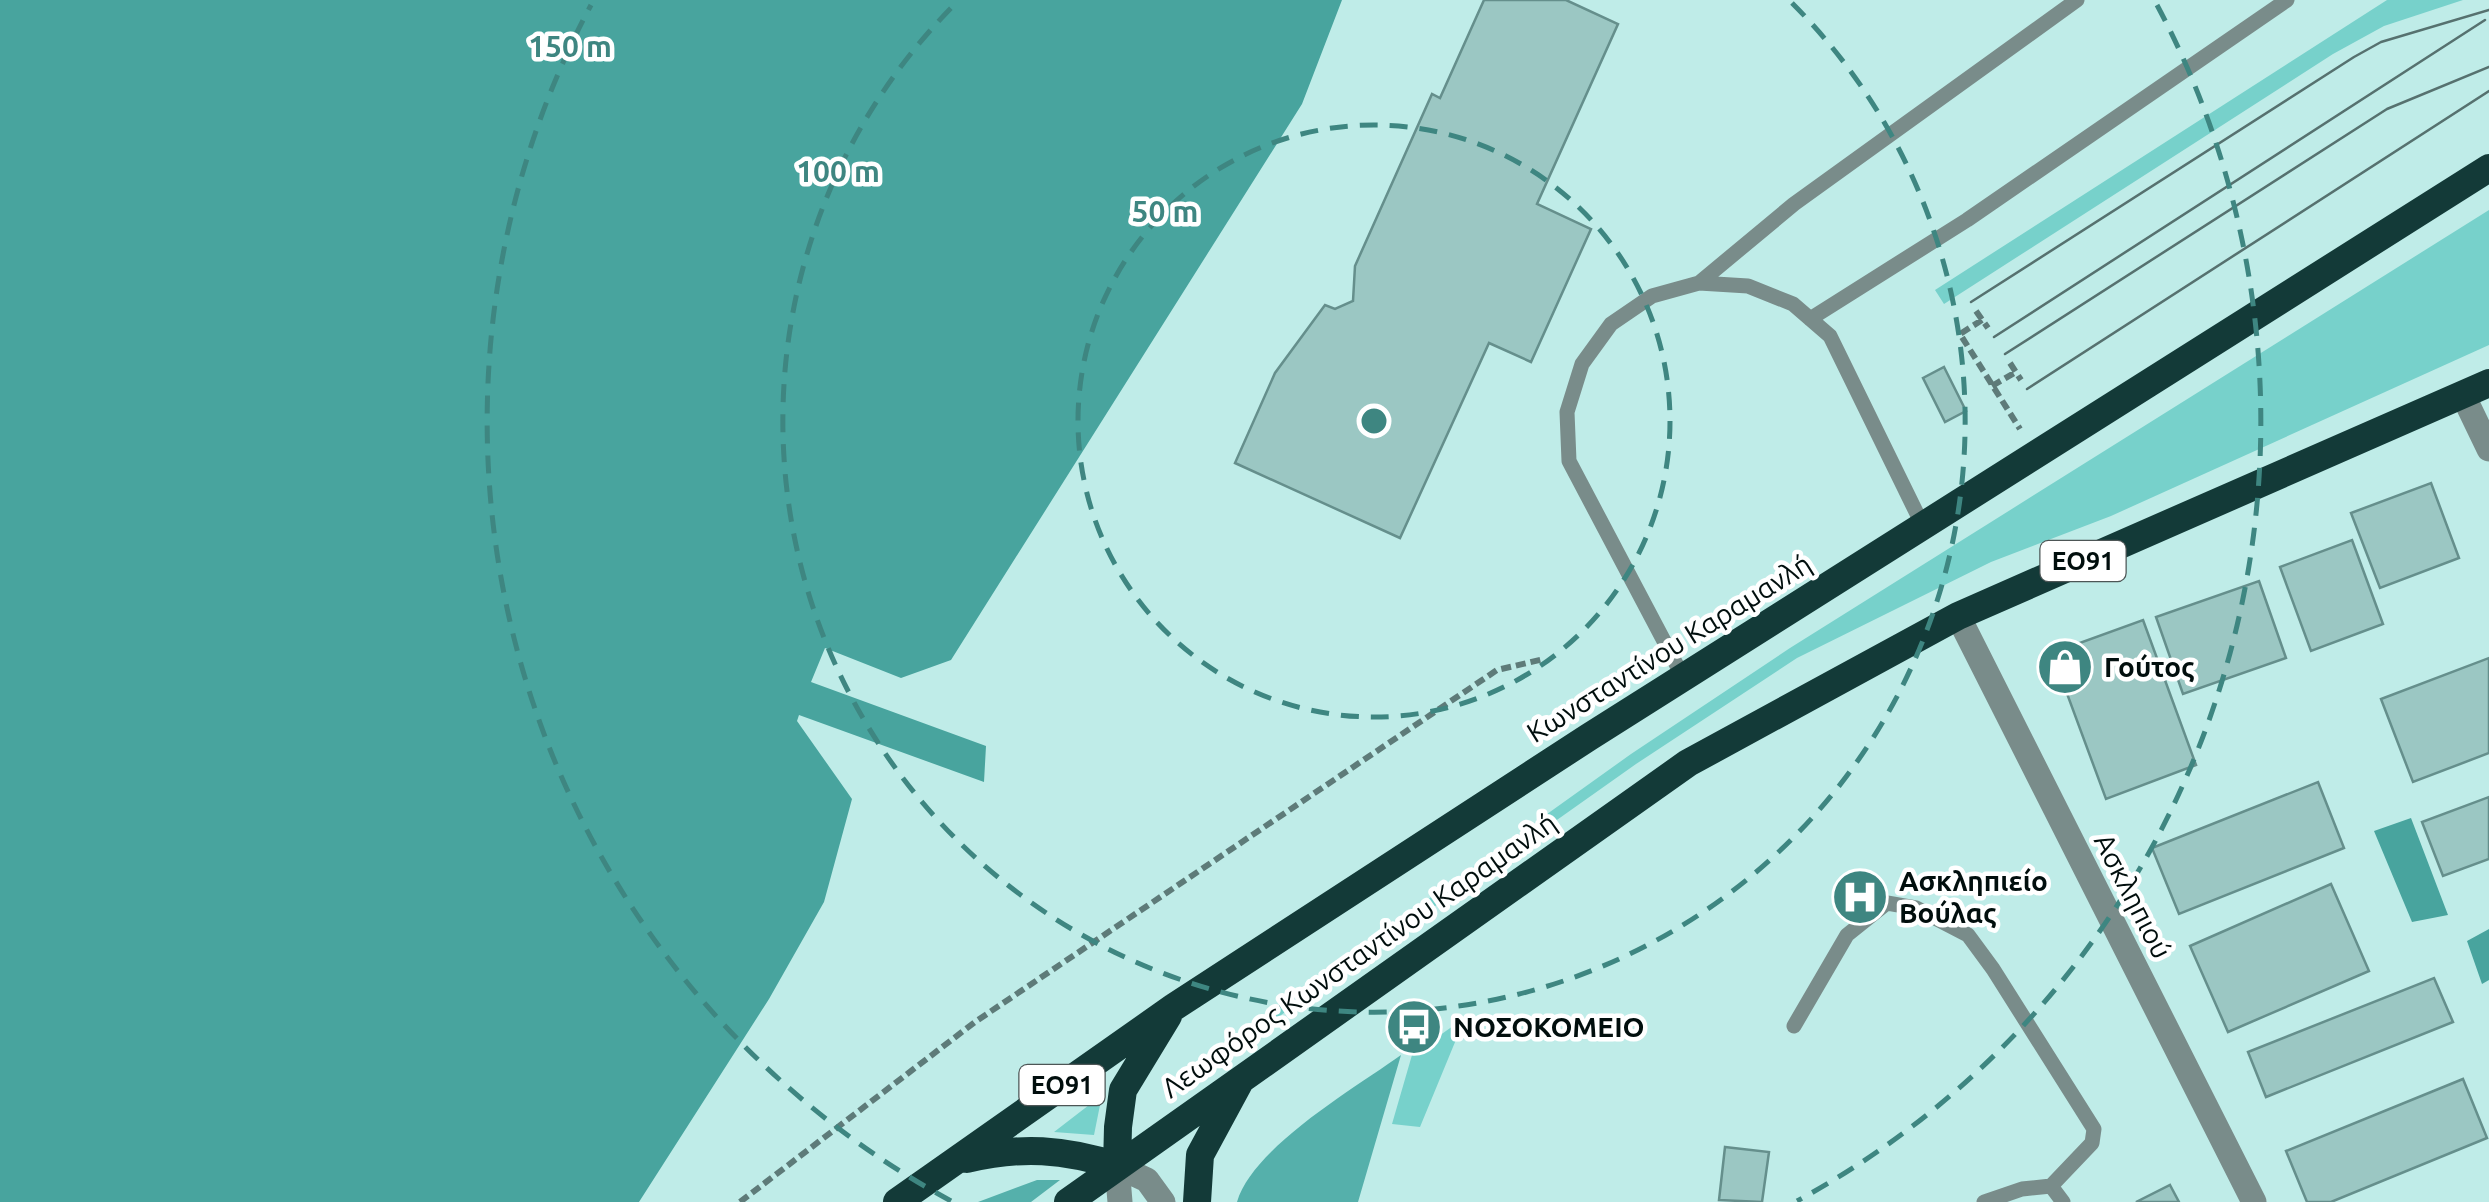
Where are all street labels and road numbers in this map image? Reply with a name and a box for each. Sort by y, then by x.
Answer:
road number: ΕΟ91 [2040,541,2126,581]
street label: Κωνσταντίνου Καραμανλή [1521,547,1816,748]
street label: Λεωφόρος Κωνσταντίνου Καραμανλή [1156,806,1562,1104]
street label: Ασκληπιού [2089,828,2178,963]
road number: ΕΟ91 [1020,1065,1104,1105]

